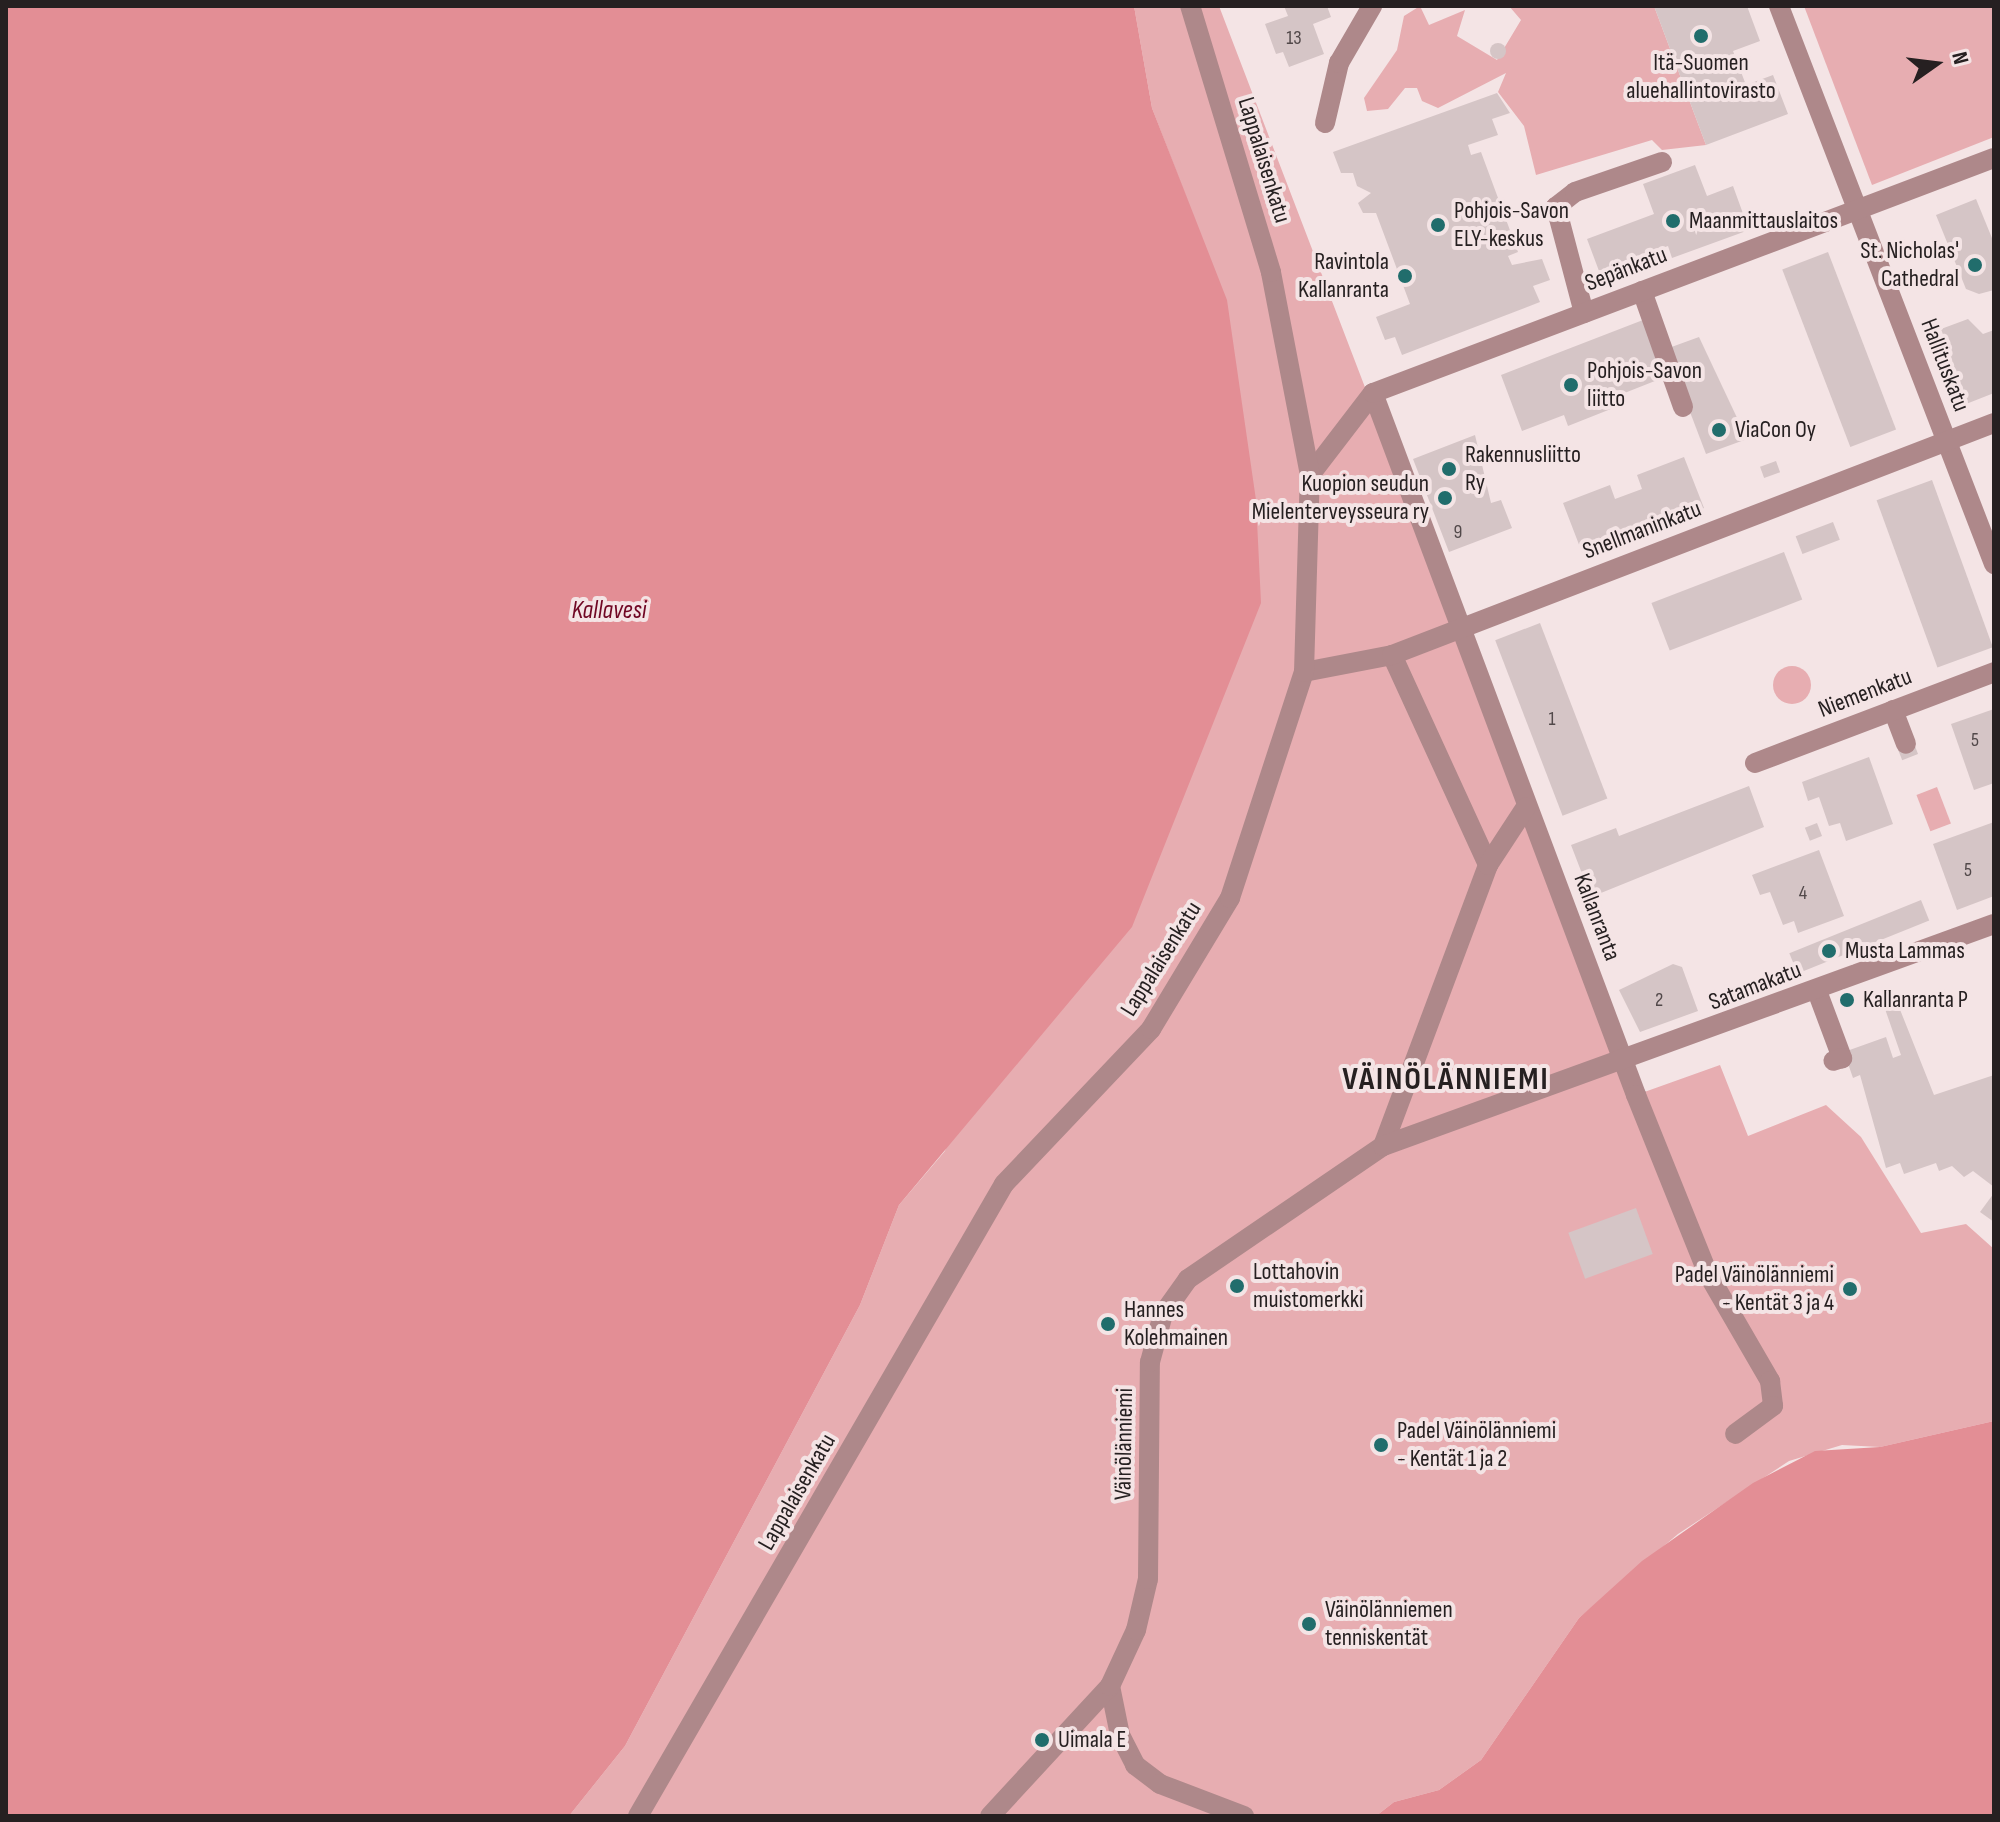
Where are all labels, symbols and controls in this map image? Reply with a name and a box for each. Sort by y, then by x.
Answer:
north arrow [1896,24,1976,104]
house number: 13 [1286,26,1302,50]
marker: Itä-Suomen aluehallintovirasto [1692,27,1710,45]
place label: Itä-Suomen aluehallintovirasto [1626,49,1776,105]
text: N [1945,49,1974,67]
street label: Lappalaisenkatu [1231,94,1297,226]
place label: Pohjois-Savon ELY-keskus [1454,197,1569,253]
place label: Maanmittauslaitos [1689,207,1838,235]
marker: Maanmittauslaitos [1664,212,1682,230]
marker: Pohjois-Savon ELY-keskus [1429,216,1447,234]
place label: St. Nicholas' Cathedral [1860,237,1959,293]
street label: Sepänkatu [1581,240,1671,298]
place label: Ravintola Kallanranta [1298,248,1389,304]
marker: St. Nicholas' Cathedral [1966,256,1984,274]
marker: Ravintola Kallanranta [1396,267,1414,285]
street label: Hallituskatu [1914,315,1976,415]
place label: Pohjois-Savon liitto [1587,357,1702,413]
marker: Pohjois-Savon liitto [1562,376,1580,394]
place label: ViaCon Oy [1735,416,1816,444]
marker: ViaCon Oy [1710,421,1728,439]
place label: Rakennusliitto Ry [1465,441,1581,497]
marker: Rakennusliitto Ry [1440,460,1458,478]
place label: Kuopion seudun Mielenterveysseura ry [1252,470,1429,526]
marker: Kuopion seudun Mielenterveysseura ry [1436,489,1454,507]
street label: Snellmaninkatu [1579,494,1705,566]
house number: 9 [1454,520,1462,544]
water label: Kallavesi [571,595,647,627]
street label: Niemenkatu [1814,662,1916,724]
house number: 1 [1549,707,1555,731]
house number: 5 [1971,728,1979,752]
house number: 5 [1964,858,1972,882]
street label: Kallanranta [1567,869,1627,965]
house number: 4 [1799,881,1807,905]
street label: Lappalaisenkatu [1114,896,1208,1022]
place label: Musta Lammas [1845,937,1965,965]
marker: Musta Lammas [1820,942,1838,960]
street label: Satamakatu [1705,955,1805,1017]
place label: Kallanranta P [1863,986,1968,1014]
house number: 2 [1655,988,1663,1012]
marker: Kallanranta P [1838,991,1856,1009]
district label: VÄINÖLÄNNIEMI [1342,1061,1550,1099]
place label: Lottahovin muistomerkki [1253,1258,1363,1314]
place label: Padel Väinölänniemi - Kentät 3 ja 4 [1675,1261,1834,1317]
marker: Lottahovin muistomerkki [1228,1277,1246,1295]
marker: Padel Väinölänniemi - Kentät 3 ja 4 [1841,1280,1859,1298]
place label: Hannes Kolehmainen [1124,1296,1228,1352]
marker: Hannes Kolehmainen [1099,1315,1117,1333]
street label: Väinölänniemi [1109,1388,1139,1500]
place label: Padel Väinölänniemi - Kentät 1 ja 2 [1397,1417,1556,1473]
street label: Lappalaisenkatu [752,1429,842,1555]
marker: Padel Väinölänniemi - Kentät 1 ja 2 [1372,1436,1390,1454]
place label: Väinölänniemen tenniskentät [1325,1596,1453,1652]
marker: Väinölänniemen tenniskentät [1300,1615,1318,1633]
place label: Uimala E [1058,1726,1126,1754]
marker: Uimala E [1033,1731,1051,1749]

